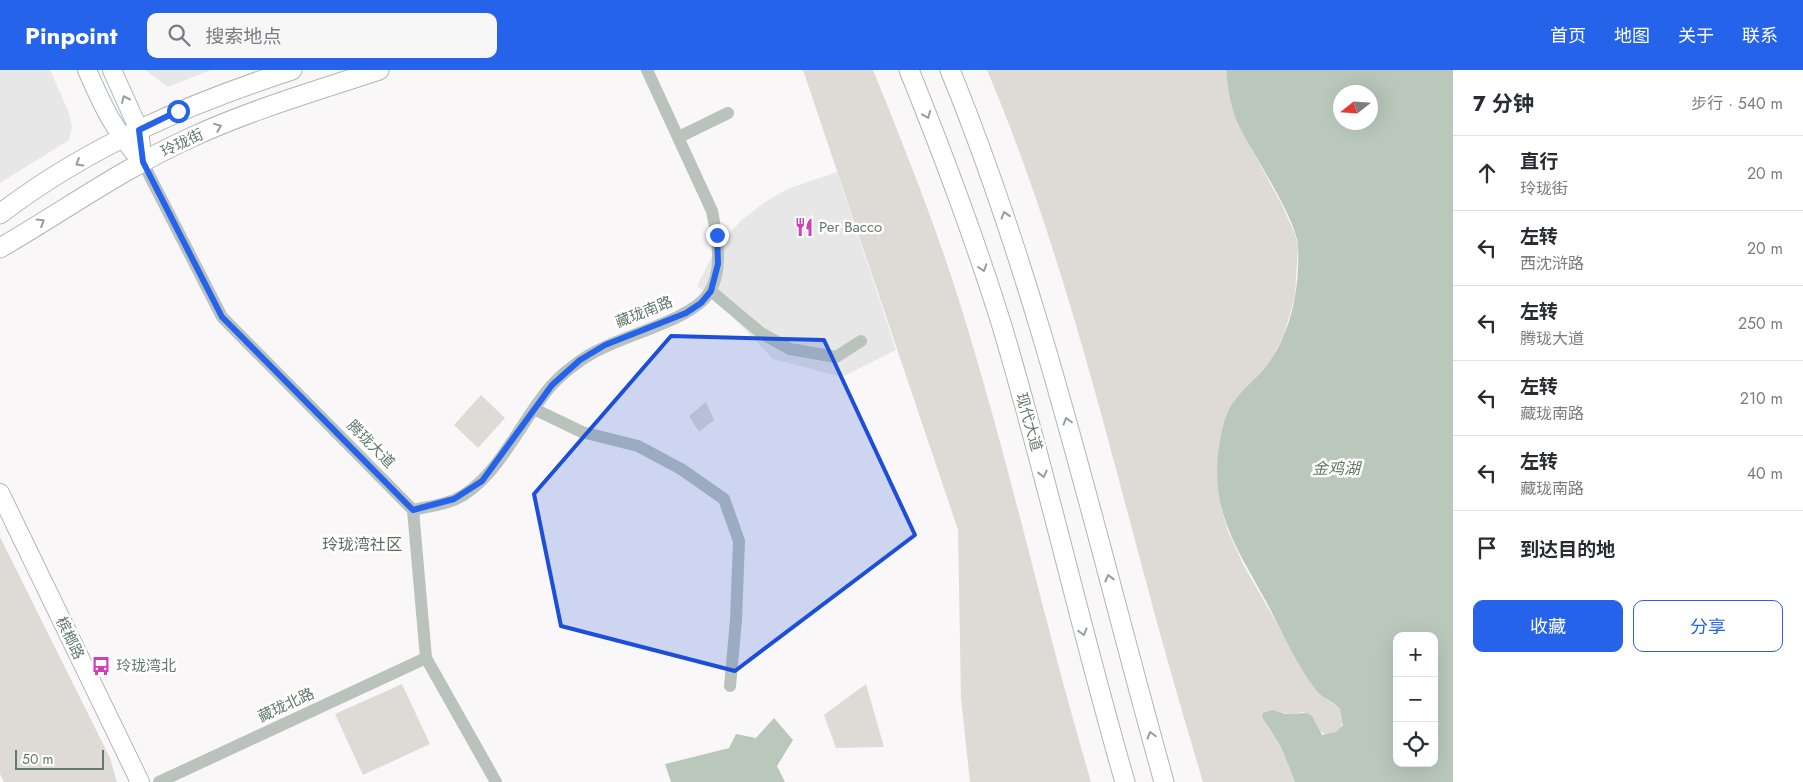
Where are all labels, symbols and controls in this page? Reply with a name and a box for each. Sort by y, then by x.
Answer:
search box [147,13,497,58]
text: Pinpoint [25,18,117,53]
icon: search [165,21,193,49]
text: 搜索地点 [205,23,281,50]
text: 首页 [1550,23,1586,49]
text: 地图 [1614,23,1650,49]
text: 关于 [1678,23,1714,49]
text: 联系 [1742,23,1778,49]
north arrow [1333,85,1378,130]
text: 7 分钟 [1473,89,1534,119]
text: 步行 · 540 m [1691,92,1783,115]
one-way arrow [121,96,131,105]
route start [167,100,190,123]
one-way arrow [921,110,931,119]
one-way arrow [213,122,222,133]
street label: 玲珑街 [157,123,207,163]
text: 直行 [1520,148,1558,175]
one-way arrow [75,156,84,166]
icon: ahead [1473,159,1501,187]
text: 20 m [1747,162,1783,185]
text: 玲珑街 [1520,177,1568,200]
one-way arrow [1000,212,1010,220]
restaurant icon: Per Bacco [793,216,815,238]
place label: Per Bacco [819,216,882,238]
one-way arrow [35,218,44,228]
text: 左转 [1520,223,1558,250]
route end [706,224,729,247]
icon: left [1473,234,1501,262]
text: 20 m [1747,237,1783,260]
text: 西沈浒路 [1520,252,1584,275]
one-way arrow [977,263,987,272]
street label: 藏珑南路 [612,291,676,333]
text: 左转 [1520,298,1558,325]
icon: left [1473,309,1501,337]
text: 250 m [1738,312,1783,335]
text: 腾珑大道 [1520,327,1584,350]
text: 左转 [1520,373,1558,400]
icon: left [1473,384,1501,412]
text: 210 m [1740,387,1783,410]
street label: 现代大道 [1010,390,1048,454]
text: 藏珑南路 [1520,402,1584,425]
street label: 腾珑大道 [342,415,400,473]
one-way arrow [1063,417,1073,426]
text: 左转 [1520,448,1558,475]
water label: 金鸡湖 [1312,457,1363,480]
icon: left [1473,459,1501,487]
text: 40 m [1747,462,1783,485]
one-way arrow [1037,470,1048,479]
text: 藏珑南路 [1520,477,1584,500]
district label: 玲珑湾社区 [322,533,402,556]
icon: arrive [1473,534,1501,562]
text: 到达目的地 [1520,536,1615,563]
one-way arrow [1104,574,1115,583]
button: 收藏 [1473,600,1623,652]
button: 分享 [1633,600,1783,652]
street label: 槟榔路 [50,613,90,663]
one-way arrow [1077,627,1088,636]
map controls [1393,632,1438,767]
button: + [1393,632,1438,677]
bus stop icon: 玲珑湾北 [90,655,112,677]
place label: 玲珑湾北 [116,655,176,677]
button: − [1393,677,1438,722]
street label: 藏珑北路 [254,682,318,728]
button: locate [1393,722,1438,767]
one-way arrow [1146,731,1157,739]
scale bar [15,747,104,770]
text: 50 m [22,749,53,769]

